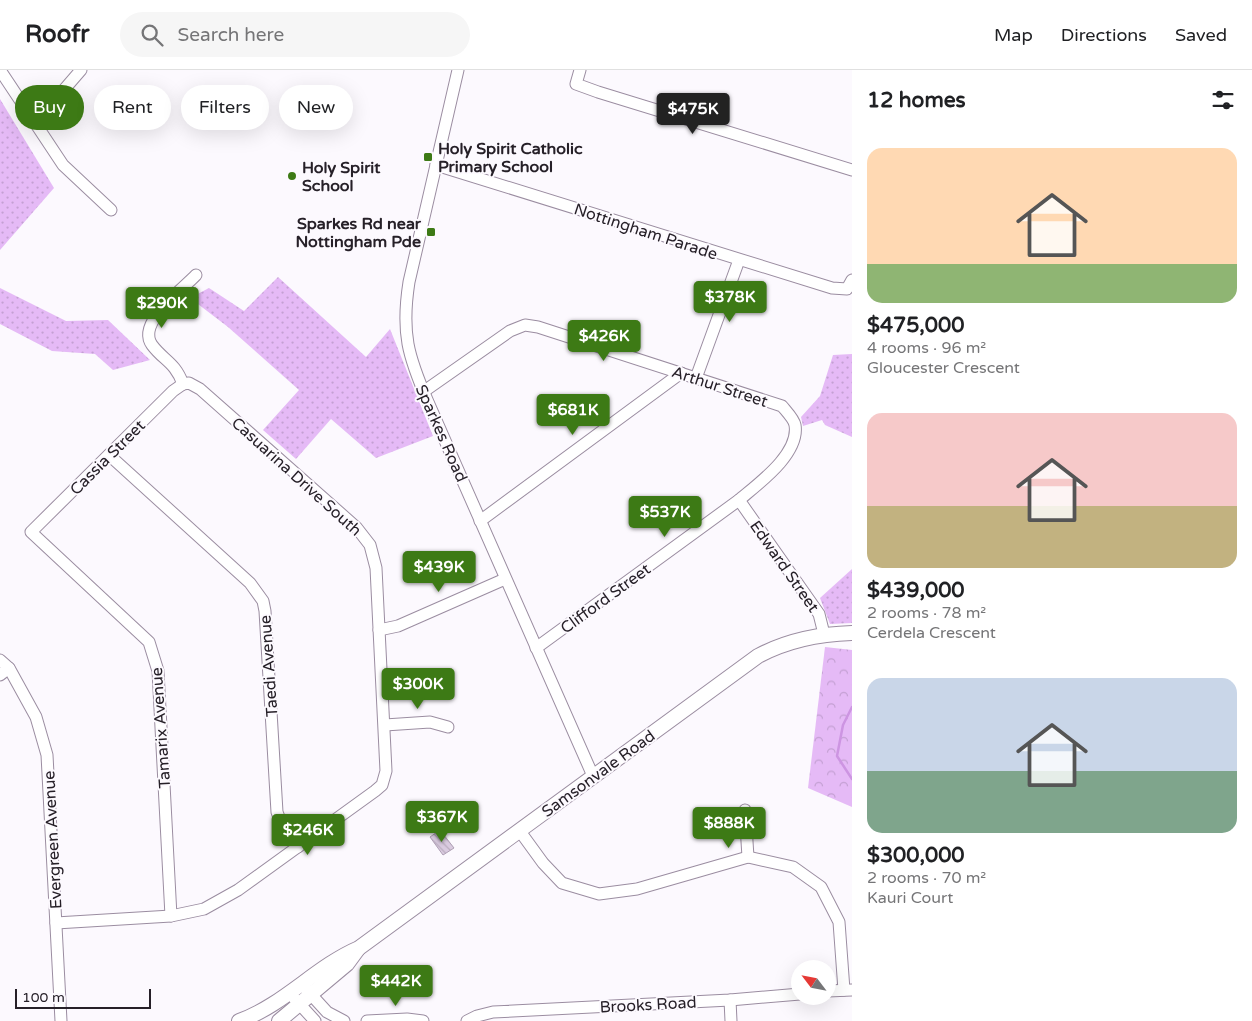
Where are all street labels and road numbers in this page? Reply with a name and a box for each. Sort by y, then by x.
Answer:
street label: Nottingham Parade [571,199,720,265]
street label: Arthur Street [669,362,770,412]
street label: Sparkes Road [411,382,471,485]
street label: Casuarina Drive South [227,413,366,540]
street label: Cassia Street [66,416,150,500]
street label: Edward Street [745,517,823,616]
street label: Clifford Street [557,559,655,638]
street label: Taedi Avenue [255,614,283,718]
street label: Tamarix Avenue [147,667,175,789]
street label: Samsonvale Road [538,726,659,822]
street label: Evergreen Avenue [39,770,67,910]
street label: Brooks Road [599,992,697,1018]

